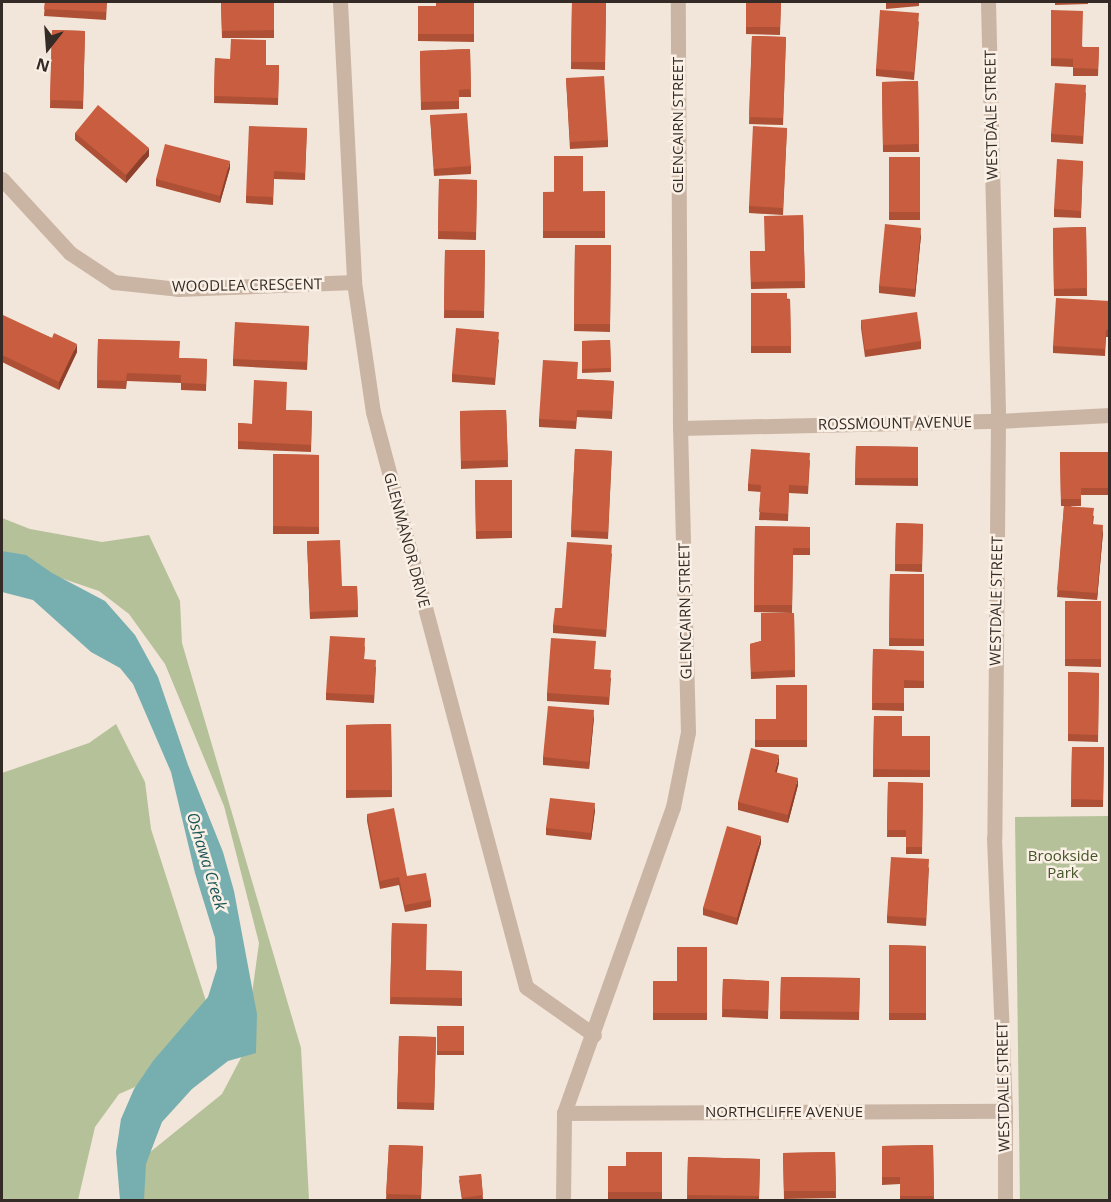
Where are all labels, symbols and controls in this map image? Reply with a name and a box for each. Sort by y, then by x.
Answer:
north arrow [18,18,78,78]
street label: WESTDALE STREET [981,50,1001,180]
text: N [33,53,52,78]
street label: GLENCAIRN STREET [669,57,687,193]
street label: WOODLEA CRESCENT [172,275,322,295]
street label: ROSSMOUNT AVENUE [818,413,972,433]
street label: GLENMANOR DRIVE [380,471,434,609]
street label: WESTDALE STREET [986,536,1006,666]
street label: GLENCAIRN STREET [675,543,695,679]
water label: Oshawa Creek [183,810,231,912]
park label: Brookside Park [1028,846,1098,881]
street label: WESTDALE STREET [993,1022,1013,1152]
street label: NORTHCLIFFE AVENUE [705,1103,863,1121]

